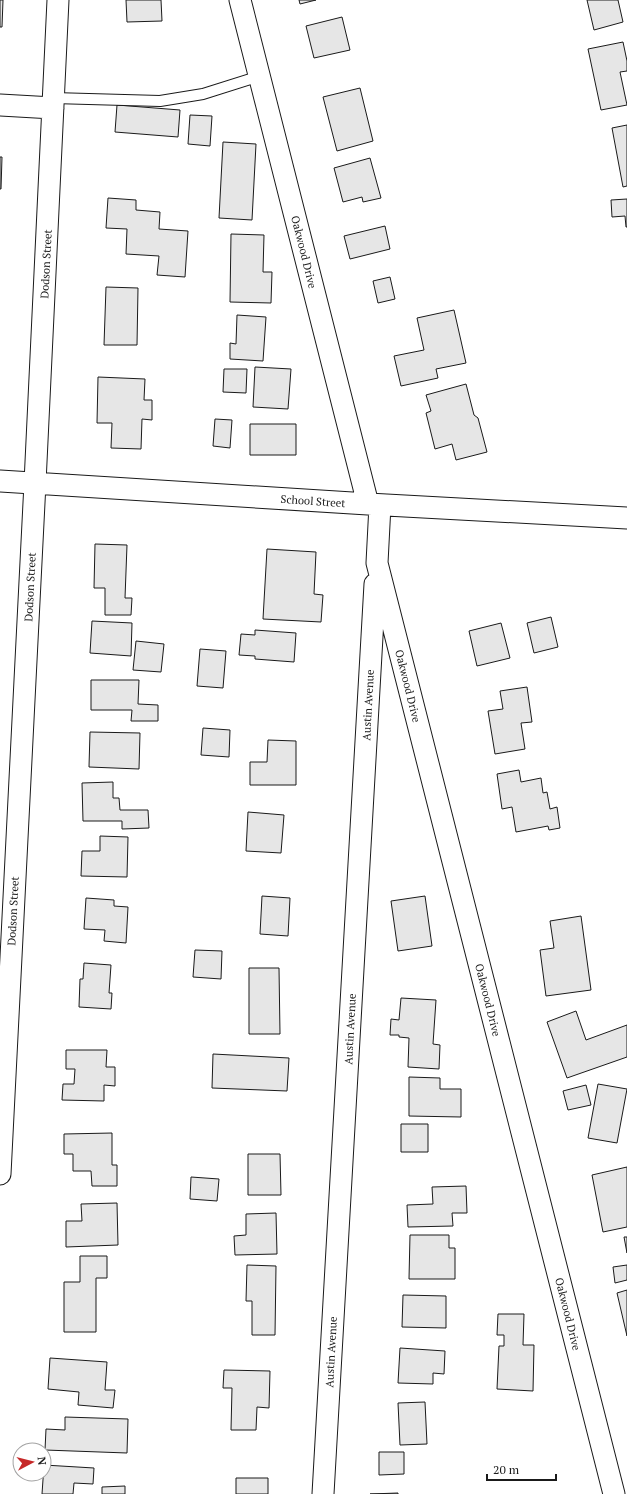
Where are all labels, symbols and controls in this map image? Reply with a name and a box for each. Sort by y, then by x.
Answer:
street label: Oakwood Drive [288,214,320,290]
street label: Dodson Street [37,229,55,299]
street label: School Street [280,492,346,510]
street label: Dodson Street [21,552,39,622]
street label: Oakwood Drive [392,648,424,724]
street label: Austin Avenue [359,669,377,741]
street label: Dodson Street [4,876,22,946]
street label: Oakwood Drive [472,962,504,1038]
street label: Austin Avenue [341,993,359,1065]
street label: Oakwood Drive [552,1276,584,1352]
street label: Austin Avenue [322,1316,340,1388]
north arrow [12,1442,52,1482]
text: N [34,1456,49,1466]
scale bar [487,1456,556,1482]
text: 20 m [493,1462,520,1477]

